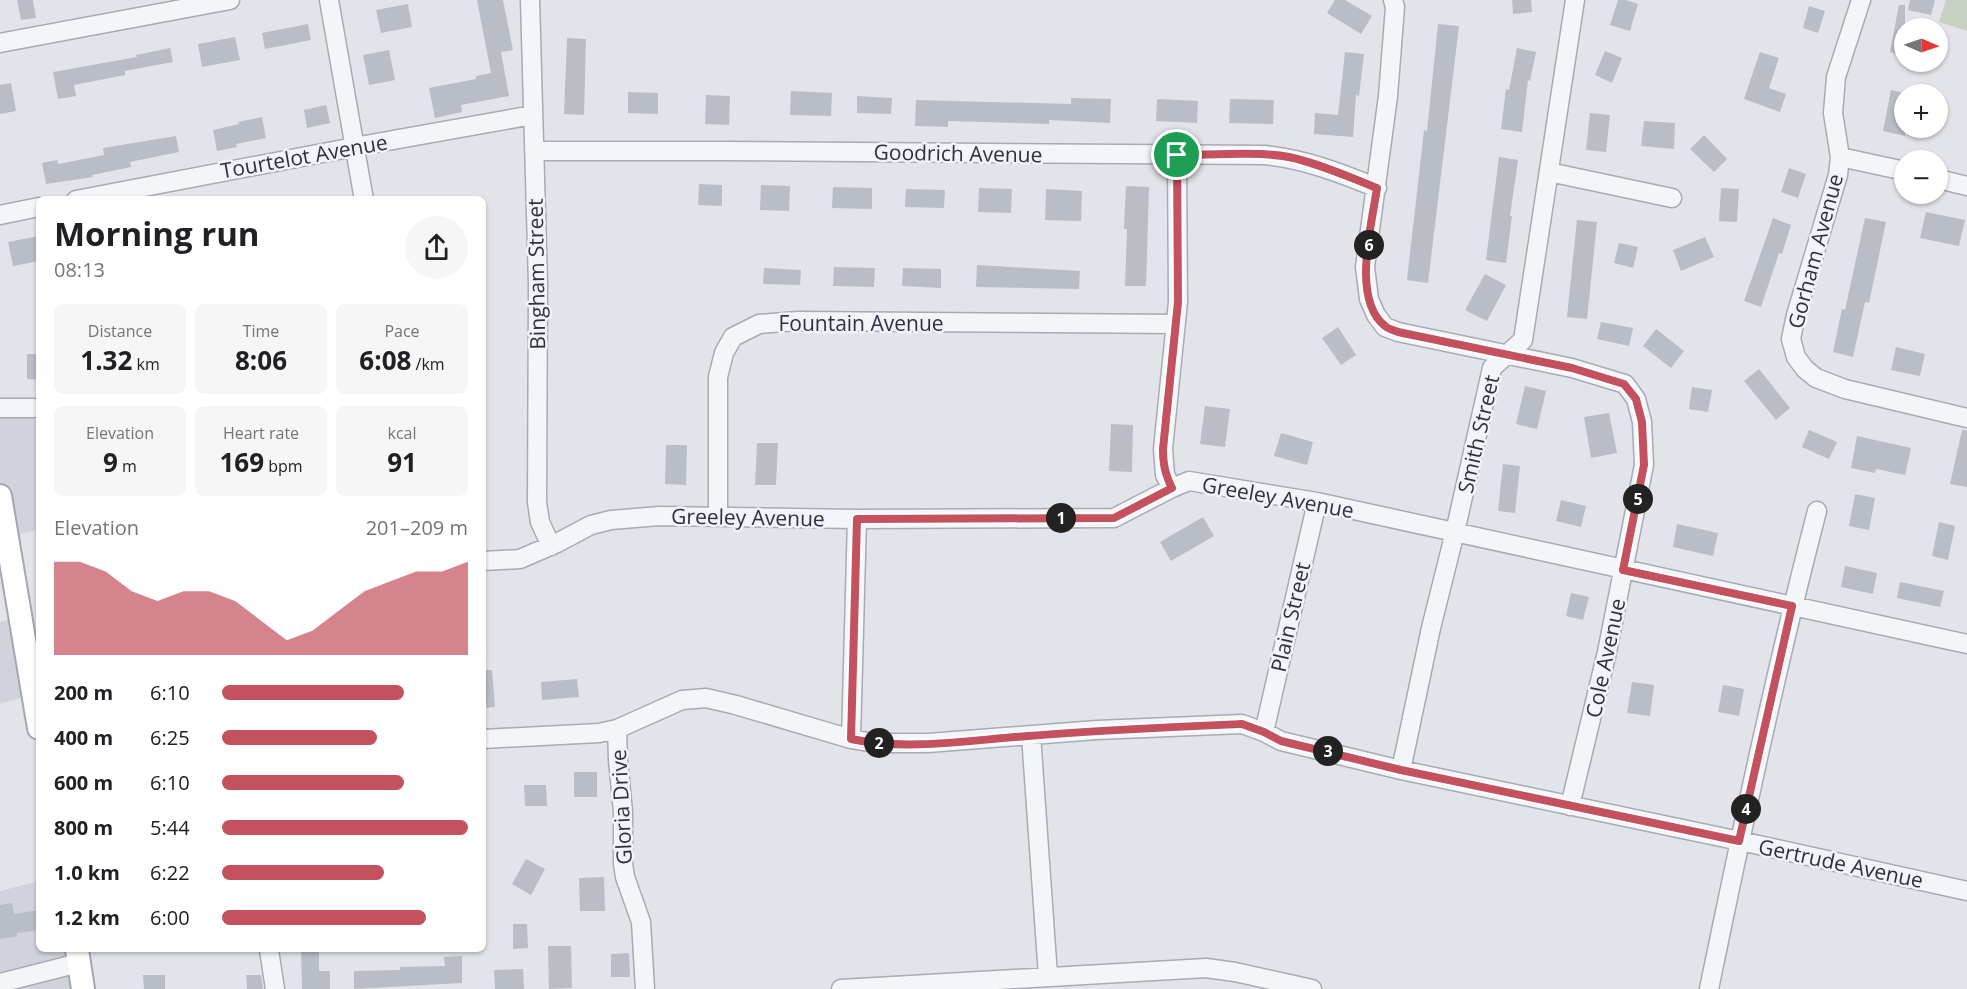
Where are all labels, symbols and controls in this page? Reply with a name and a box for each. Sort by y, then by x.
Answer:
north arrow [1894,18,1948,72]
map controls [1894,18,1948,204]
button: + [1894,84,1948,138]
street label: Tourtelot Avenue [218,128,390,184]
pin [1151,129,1202,180]
street label: Goodrich Avenue [873,138,1043,168]
icon: arrive [1160,138,1193,171]
button: − [1894,150,1948,204]
street label: Gorham Avenue [1781,171,1849,331]
street label: Bingham Street [521,198,551,350]
text: Morning run [54,211,260,256]
button: share [405,216,468,279]
pin: 6 [1354,230,1384,260]
text: 6 [1364,234,1374,256]
text: 08:13 [54,256,105,283]
street label: Fountain Avenue [778,309,944,337]
text: Distance [88,320,152,342]
text: Time [243,320,279,342]
text: Pace [384,320,420,342]
text: 1.32 [80,342,132,378]
text: 8:06 [235,342,287,378]
text: 6:08 [359,342,411,378]
text: km [132,353,160,375]
text: /km [411,353,445,375]
street label: Smith Street [1451,372,1505,496]
text: Elevation [86,422,154,444]
text: Heart rate [223,422,299,444]
text: kcal [388,422,417,444]
text: 9 [103,444,118,480]
text: 169 [219,444,264,480]
text: 91 [387,444,417,480]
text: m [118,455,137,477]
text: bpm [264,455,303,477]
street label: Greeley Avenue [1200,470,1356,524]
pin: 5 [1623,484,1653,514]
text: 5 [1633,488,1643,510]
street label: Greeley Avenue [671,502,825,532]
pin: 1 [1046,503,1076,533]
text: 1 [1056,507,1066,529]
text: Elevation [54,514,139,541]
text: 201–209 m [366,514,468,541]
street label: Plain Street [1264,559,1316,675]
street label: Cole Avenue [1579,596,1631,720]
text: 200 m [54,679,113,706]
text: 6:10 [150,679,190,706]
text: 400 m [54,724,113,751]
text: 6:25 [150,724,190,751]
pin: 2 [864,728,894,758]
text: 2 [874,732,884,754]
pin: 3 [1313,736,1343,766]
text: 3 [1323,740,1333,762]
street label: Gloria Drive [604,749,638,865]
text: 600 m [54,769,113,796]
text: 6:10 [150,769,190,796]
pin: 4 [1731,794,1761,824]
text: 4 [1741,798,1751,820]
text: 800 m [54,814,113,841]
text: 5:44 [150,814,190,841]
street label: Gertrude Avenue [1756,832,1926,894]
text: 1.0 km [54,859,120,886]
text: 6:22 [150,859,190,886]
text: 1.2 km [54,904,120,931]
text: 6:00 [150,904,190,931]

